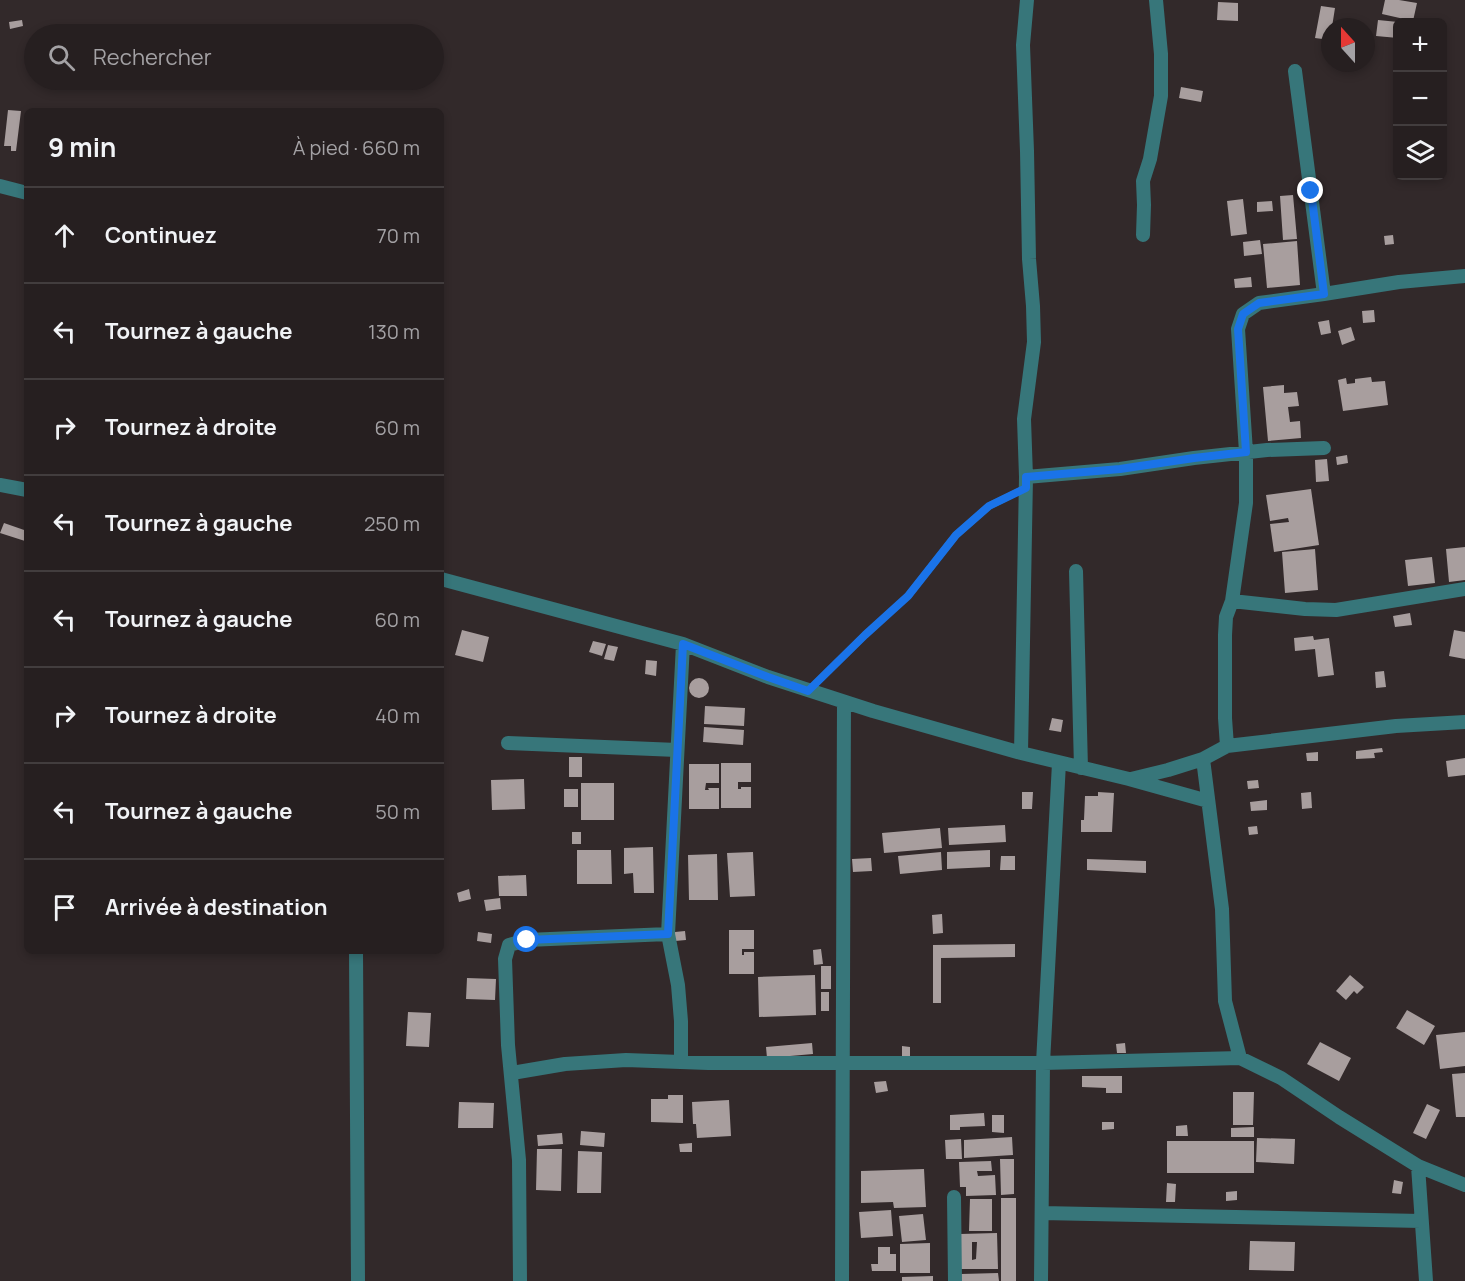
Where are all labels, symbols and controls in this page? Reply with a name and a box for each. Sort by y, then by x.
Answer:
north arrow [1321,18,1375,72]
map controls [1393,18,1447,180]
button: + [1393,18,1447,72]
search box [24,24,444,90]
icon: search [45,41,78,74]
text: Rechercher [93,42,212,72]
button: − [1393,72,1447,126]
button: layers [1393,126,1447,180]
text: 9 min [48,129,116,165]
text: À pied · 660 m [293,134,420,161]
route end [1297,177,1323,203]
icon: ahead [48,219,81,252]
text: Continuez [105,220,217,250]
text: 70 m [377,222,420,249]
icon: left [48,315,81,348]
text: Tournez à gauche [105,316,292,346]
text: 130 m [368,318,420,345]
icon: right [48,411,81,444]
text: Tournez à droite [105,412,277,442]
text: 60 m [374,414,420,441]
icon: left [48,507,81,540]
text: Tournez à gauche [105,508,292,538]
text: 250 m [364,510,420,537]
icon: left [48,603,81,636]
text: Tournez à gauche [105,604,292,634]
text: 60 m [374,606,420,633]
icon: right [48,699,81,732]
text: Tournez à droite [105,700,277,730]
text: 40 m [375,702,420,729]
icon: left [48,795,81,828]
text: Tournez à gauche [105,796,292,826]
text: 50 m [375,798,420,825]
icon: arrive [48,891,81,924]
text: Arrivée à destination [105,892,328,922]
route start [513,926,539,952]

